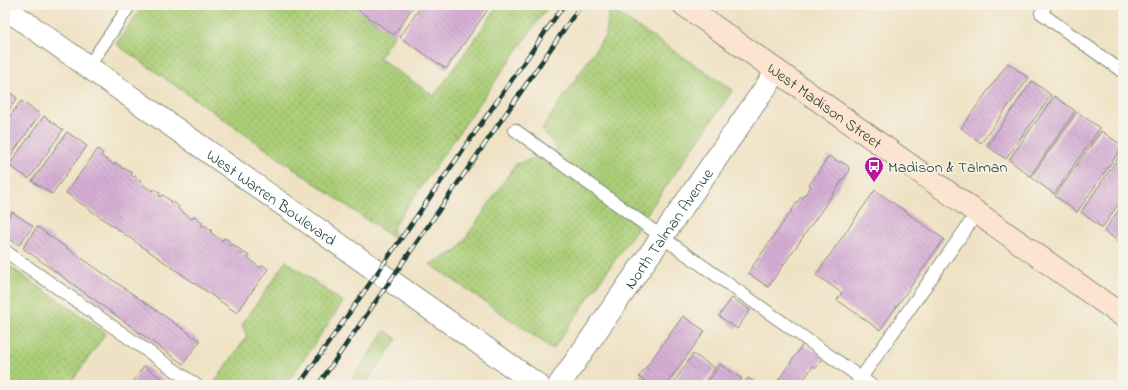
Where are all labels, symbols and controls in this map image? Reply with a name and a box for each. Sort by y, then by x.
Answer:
street label: West Madison Street [762,57,887,156]
street label: West Warren Boulevard [201,144,341,253]
bus stop icon: Madison & Talman [863,155,885,183]
place label: Madison & Talman [888,156,1007,180]
street label: North Talman Avenue [619,163,721,295]

